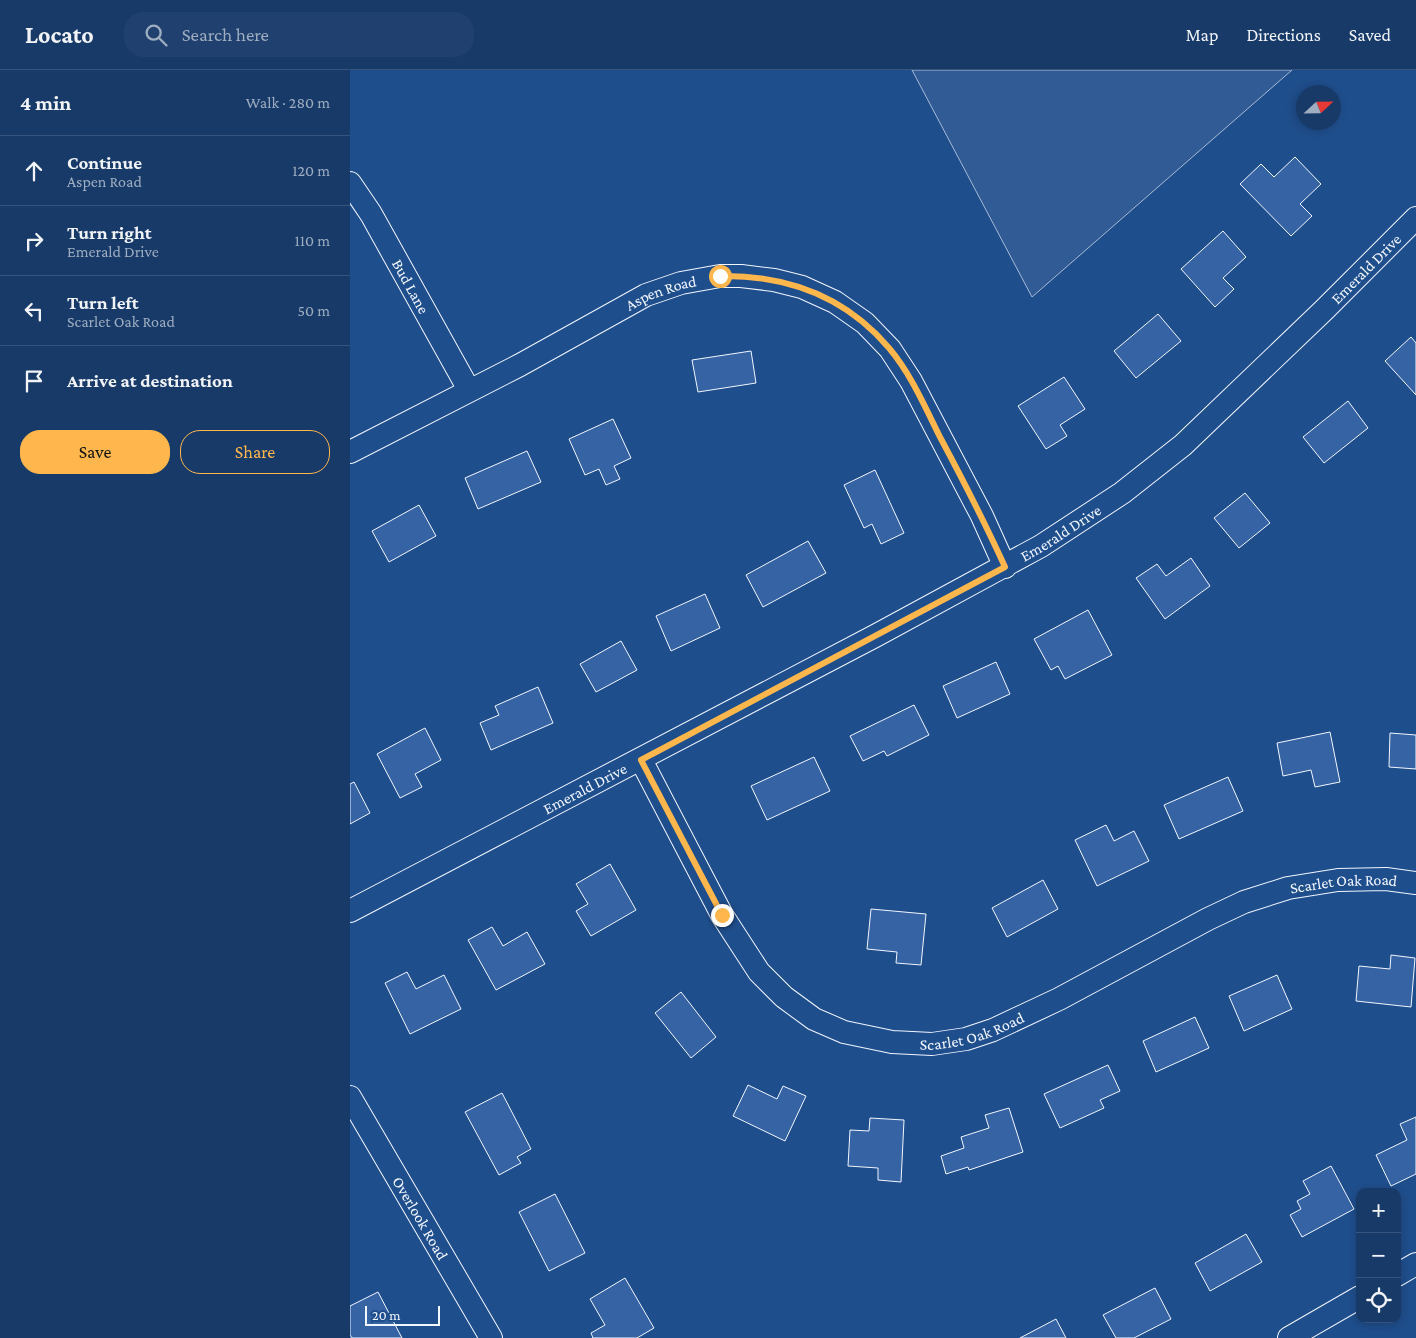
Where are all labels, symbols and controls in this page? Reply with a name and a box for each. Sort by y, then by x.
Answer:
search box [124,12,474,57]
text: Locato [25,21,94,48]
icon: search [142,21,170,49]
text: Search here [182,24,269,45]
text: Map [1186,25,1218,45]
text: Directions [1246,25,1321,45]
text: Saved [1349,25,1391,45]
north arrow [1296,85,1341,130]
text: 4 min [20,91,71,115]
text: Walk · 280 m [246,94,330,111]
text: Continue [67,152,142,173]
icon: ahead [20,157,48,185]
text: 120 m [292,162,330,179]
text: Aspen Road [67,173,142,190]
text: Turn right [67,222,152,243]
icon: right [20,227,48,255]
street label: Emerald Drive [1328,230,1404,307]
text: 110 m [294,232,330,249]
text: Emerald Drive [67,243,159,260]
street label: Bud Lane [389,256,433,317]
route start [709,265,732,288]
street label: Aspen Road [622,272,698,314]
text: Turn left [67,292,139,313]
icon: left [20,297,48,325]
text: 50 m [298,302,330,319]
text: Scarlet Oak Road [67,313,175,330]
icon: arrive [20,367,48,395]
text: Arrive at destination [67,370,233,391]
button: Save [20,430,170,474]
button: Share [180,430,330,474]
street label: Emerald Drive [1018,501,1104,565]
street label: Emerald Drive [540,760,630,817]
street label: Scarlet Oak Road [1289,871,1399,897]
route end [711,904,734,927]
street label: Scarlet Oak Road [919,1009,1027,1053]
street label: Overlook Road [389,1173,452,1263]
map controls [1356,1188,1401,1323]
button: + [1356,1188,1401,1233]
button: − [1356,1233,1401,1278]
button: locate [1356,1278,1401,1323]
scale bar [365,1303,440,1326]
text: 20 m [372,1307,400,1323]

